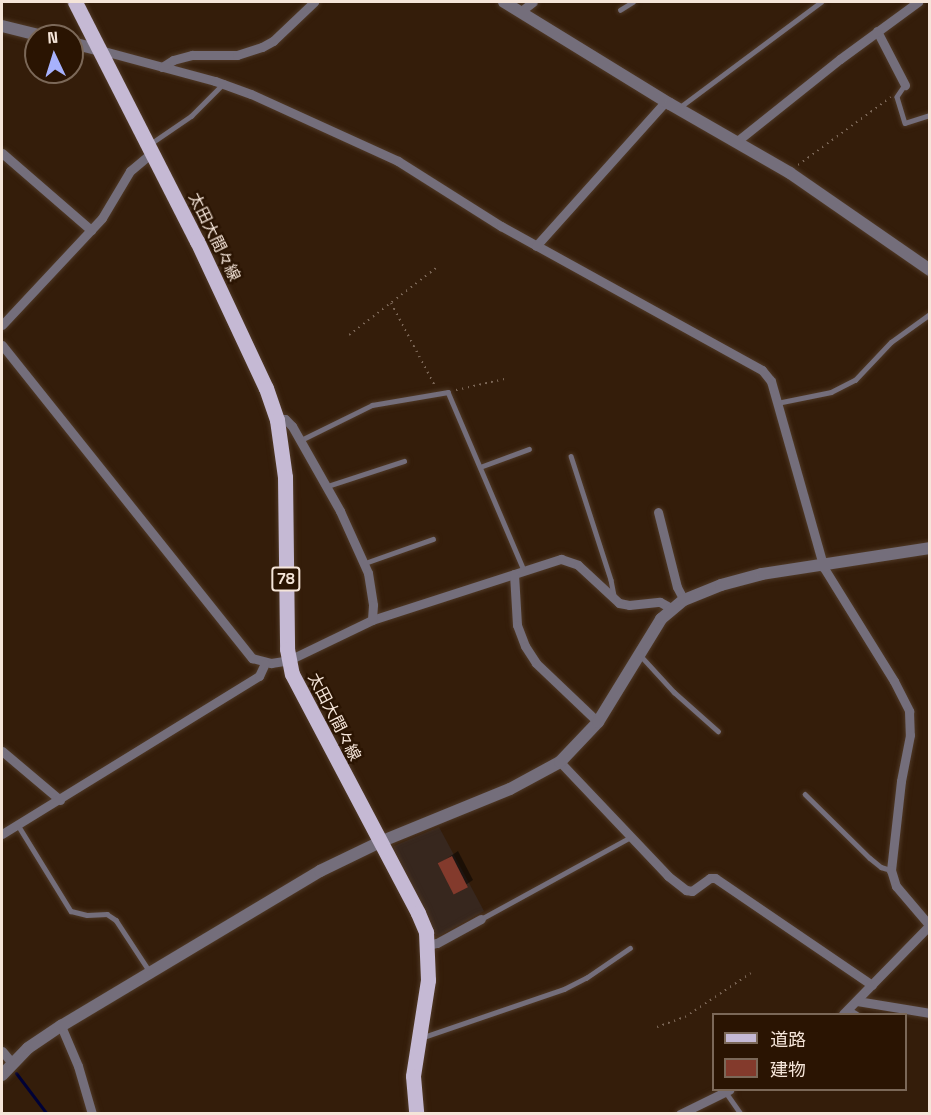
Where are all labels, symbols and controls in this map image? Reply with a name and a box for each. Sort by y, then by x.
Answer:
north arrow [24,24,84,84]
text: N [47,27,59,48]
street label: 太田大間々線 [184,190,244,284]
road number: 78 [271,567,301,591]
street label: 太田大間々線 [304,670,364,764]
legend [712,1013,907,1091]
text: 道路 [770,1028,806,1051]
text: 建物 [770,1058,806,1081]

